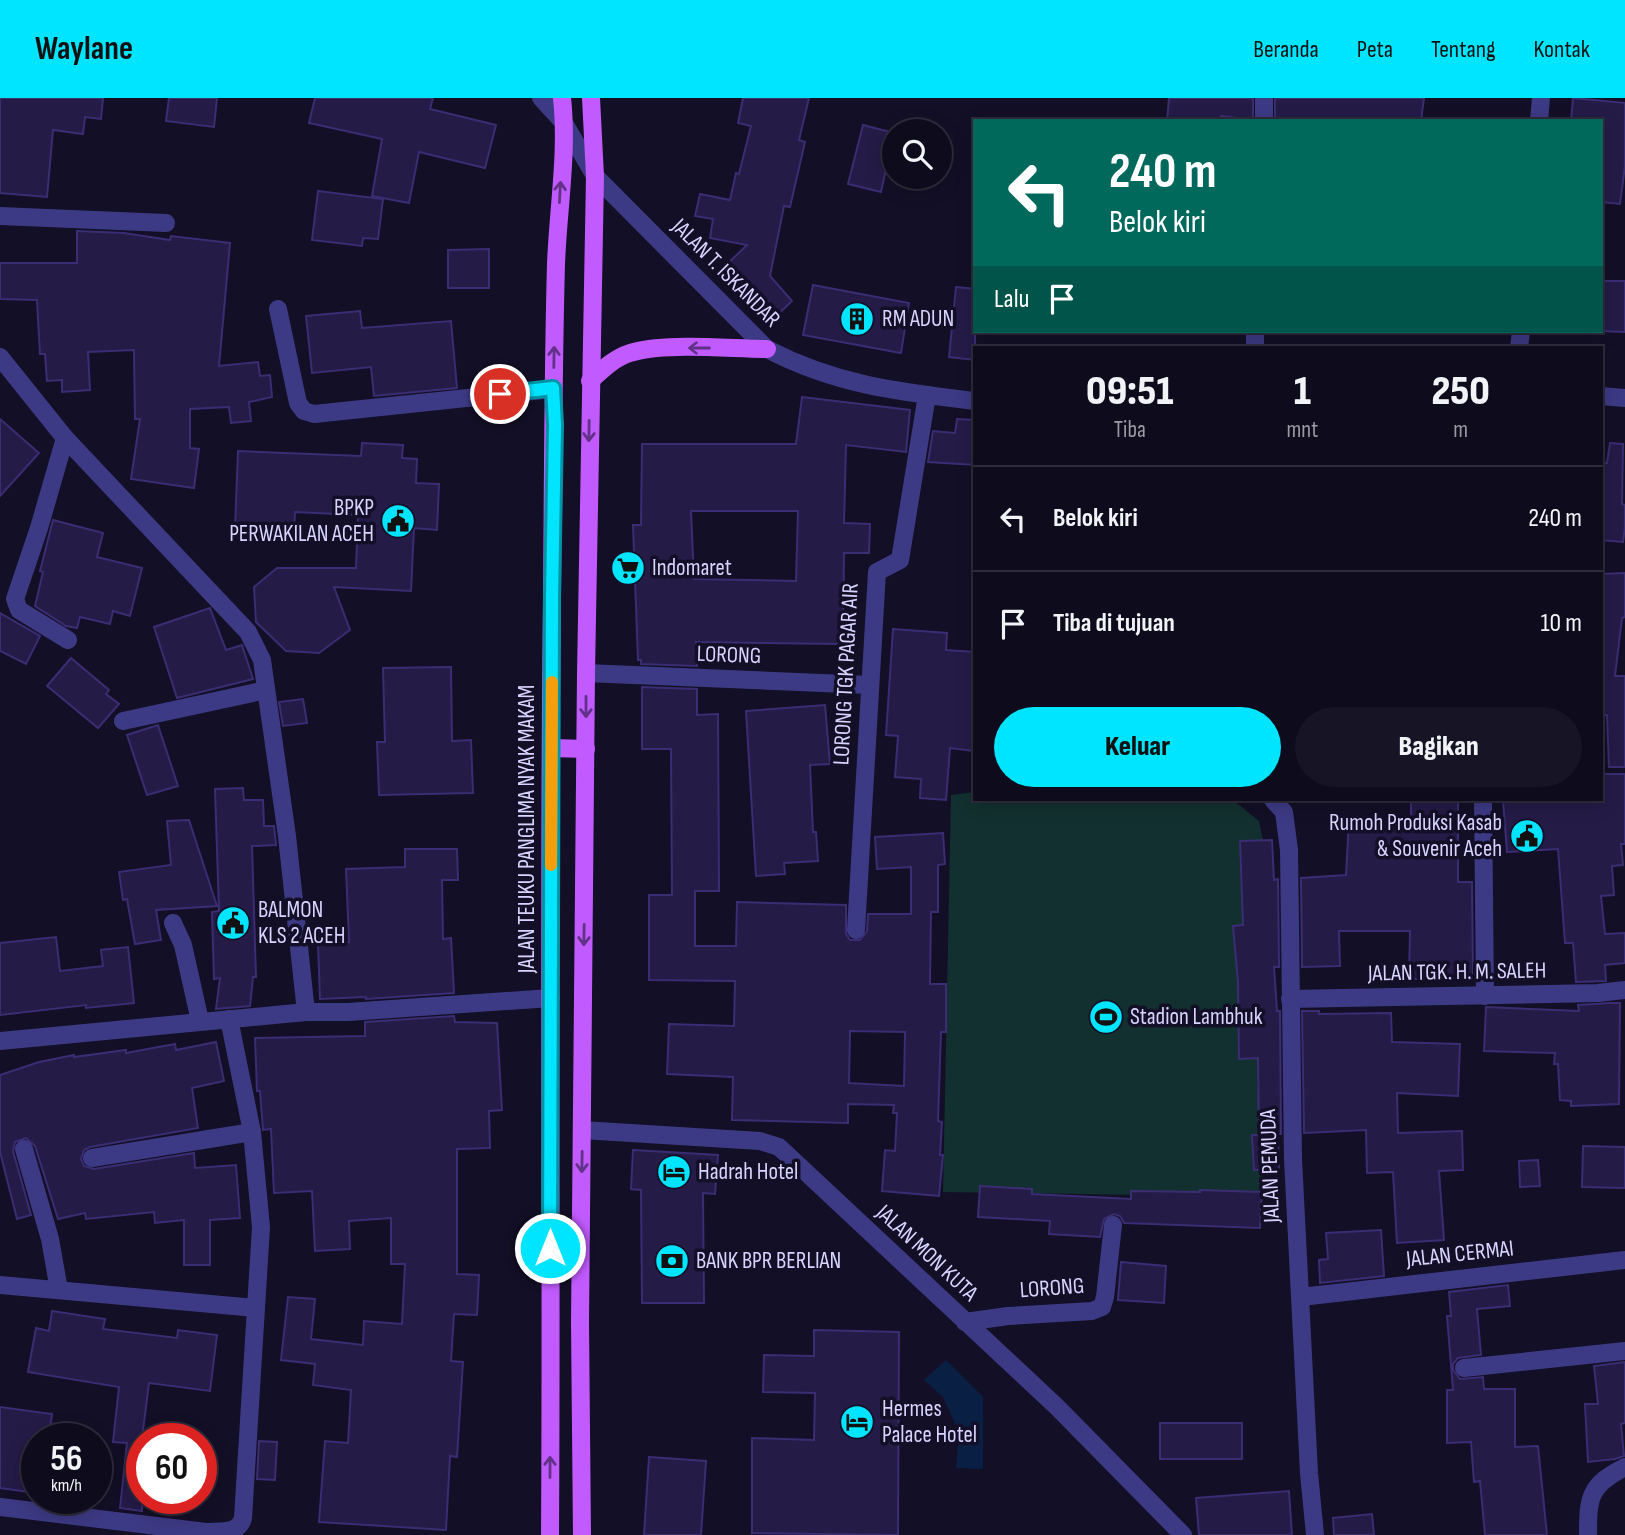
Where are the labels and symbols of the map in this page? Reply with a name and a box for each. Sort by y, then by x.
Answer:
one-way arrow [554,180,567,203]
street label: JALAN T. ISKANDAR [665,212,786,333]
building icon: RM ADUN [838,300,876,338]
place label: RM ADUN [882,305,954,333]
one-way arrow [688,341,711,355]
one-way arrow [547,346,561,369]
pin [470,364,530,424]
one-way arrow [582,419,596,442]
place label: BPKP PERWAKILAN ACEH [229,494,374,548]
public building icon: BPKP PERWAKILAN ACEH [379,502,417,540]
supermarket icon: Indomaret [609,549,647,587]
place label: Indomaret [652,554,732,582]
street label: LORONG TGK PAGAR AIR [827,582,865,766]
street label: LORONG [696,640,762,670]
street label: JALAN TEUKU PANGLIMA NYAK MAKAM [513,685,541,974]
one-way arrow [579,695,593,718]
place label: Rumoh Produksi Kasab & Souvenir Aceh [1329,809,1502,863]
public building icon: Rumoh Produksi Kasab & Souvenir Aceh [1508,817,1546,855]
place label: BALMON KLS 2 ACEH [258,896,345,950]
public building icon: BALMON KLS 2 ACEH [214,904,252,942]
one-way arrow [577,923,591,946]
street label: JALAN TGK. H. M. SALEH [1367,956,1546,988]
sports icon: Stadion Lambhuk [1087,998,1125,1036]
place label: Stadion Lambhuk [1130,1003,1263,1031]
street label: JALAN PEMUDA [1254,1109,1286,1224]
one-way arrow [575,1150,589,1173]
hotel icon: Hadrah Hotel [655,1153,693,1191]
place label: Hadrah Hotel [698,1158,798,1186]
street label: JALAN MON KUTA [870,1198,984,1307]
position arrow [513,1211,587,1285]
street label: JALAN CERMAI [1404,1234,1515,1274]
bank icon: BANK BPR BERLIAN [653,1242,691,1280]
place label: BANK BPR BERLIAN [696,1247,841,1275]
street label: LORONG [1019,1272,1085,1304]
place label: Hermes Palace Hotel [882,1395,977,1449]
hotel icon: Hermes Palace Hotel [838,1403,876,1441]
speed limit sign: 60 [126,1423,217,1514]
one-way arrow [543,1456,557,1479]

